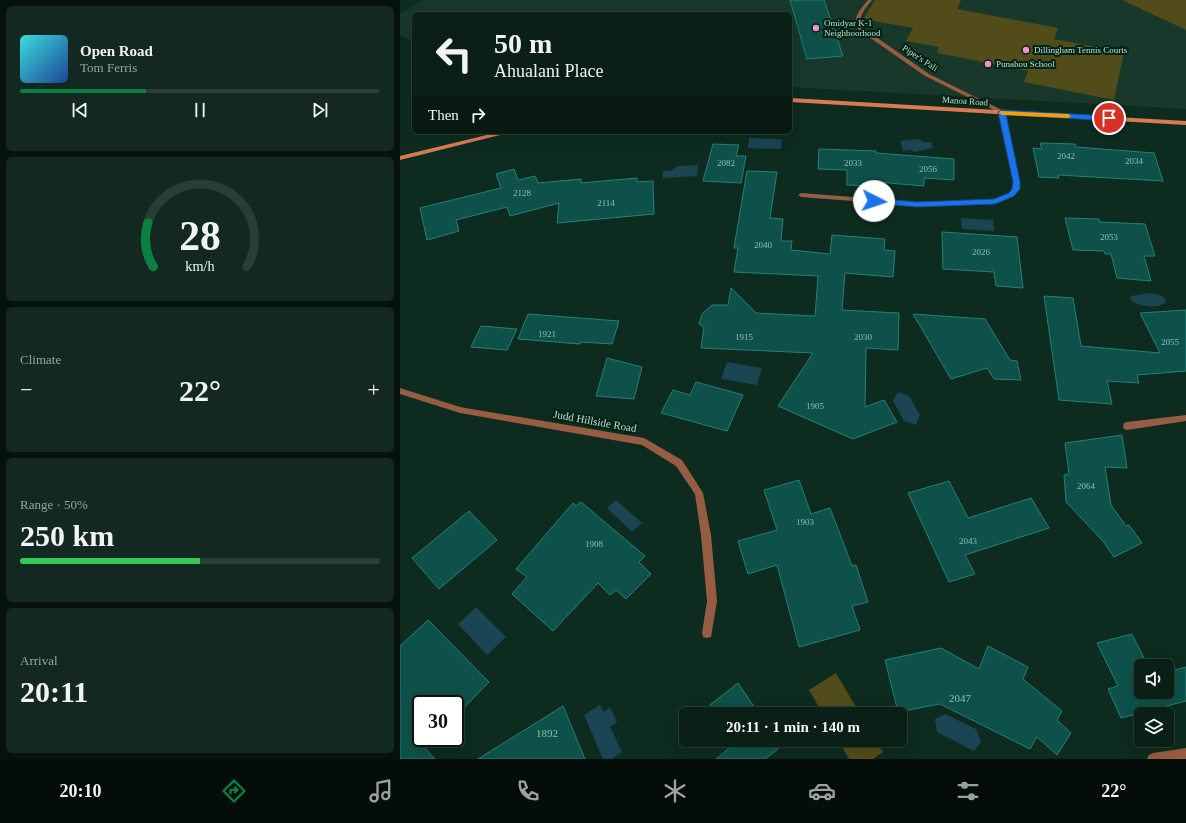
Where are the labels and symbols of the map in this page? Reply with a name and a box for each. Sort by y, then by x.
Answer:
place label: Omidyar K-1 Neighboorhood [824,18,881,38]
marker: Omidyar K-1 Neighboorhood [811,23,821,33]
street label: Piper's Pali [900,43,940,73]
marker: Dillingham Tennis Courts [1021,45,1031,55]
place label: Dillingham Tennis Courts [1034,45,1128,55]
marker: Punahou School [983,59,993,69]
place label: Punahou School [996,59,1055,69]
street label: Manoa Road [942,94,989,108]
pin [1092,101,1126,135]
house number: 2042 [1057,151,1075,161]
house number: 2034 [1125,156,1144,166]
house number: 2082 [717,158,735,168]
house number: 2033 [844,158,863,168]
house number: 2056 [919,164,938,174]
position arrow [853,180,895,222]
house number: 2128 [513,188,532,198]
house number: 2114 [597,198,615,208]
house number: 2053 [1100,232,1119,242]
house number: 2040 [754,240,773,250]
house number: 2026 [972,247,991,257]
house number: 1921 [538,329,556,339]
house number: 1915 [735,332,754,342]
house number: 2030 [854,332,873,342]
house number: 2055 [1161,337,1180,347]
house number: 1905 [806,401,825,411]
street label: Judd Hillside Road [552,408,638,434]
house number: 2064 [1077,481,1096,491]
house number: 1903 [796,517,815,527]
house number: 2043 [959,536,978,546]
house number: 1908 [585,539,604,549]
house number: 2047 [949,692,972,704]
speed limit sign: 30 [412,695,464,747]
house number: 1892 [536,727,558,739]

